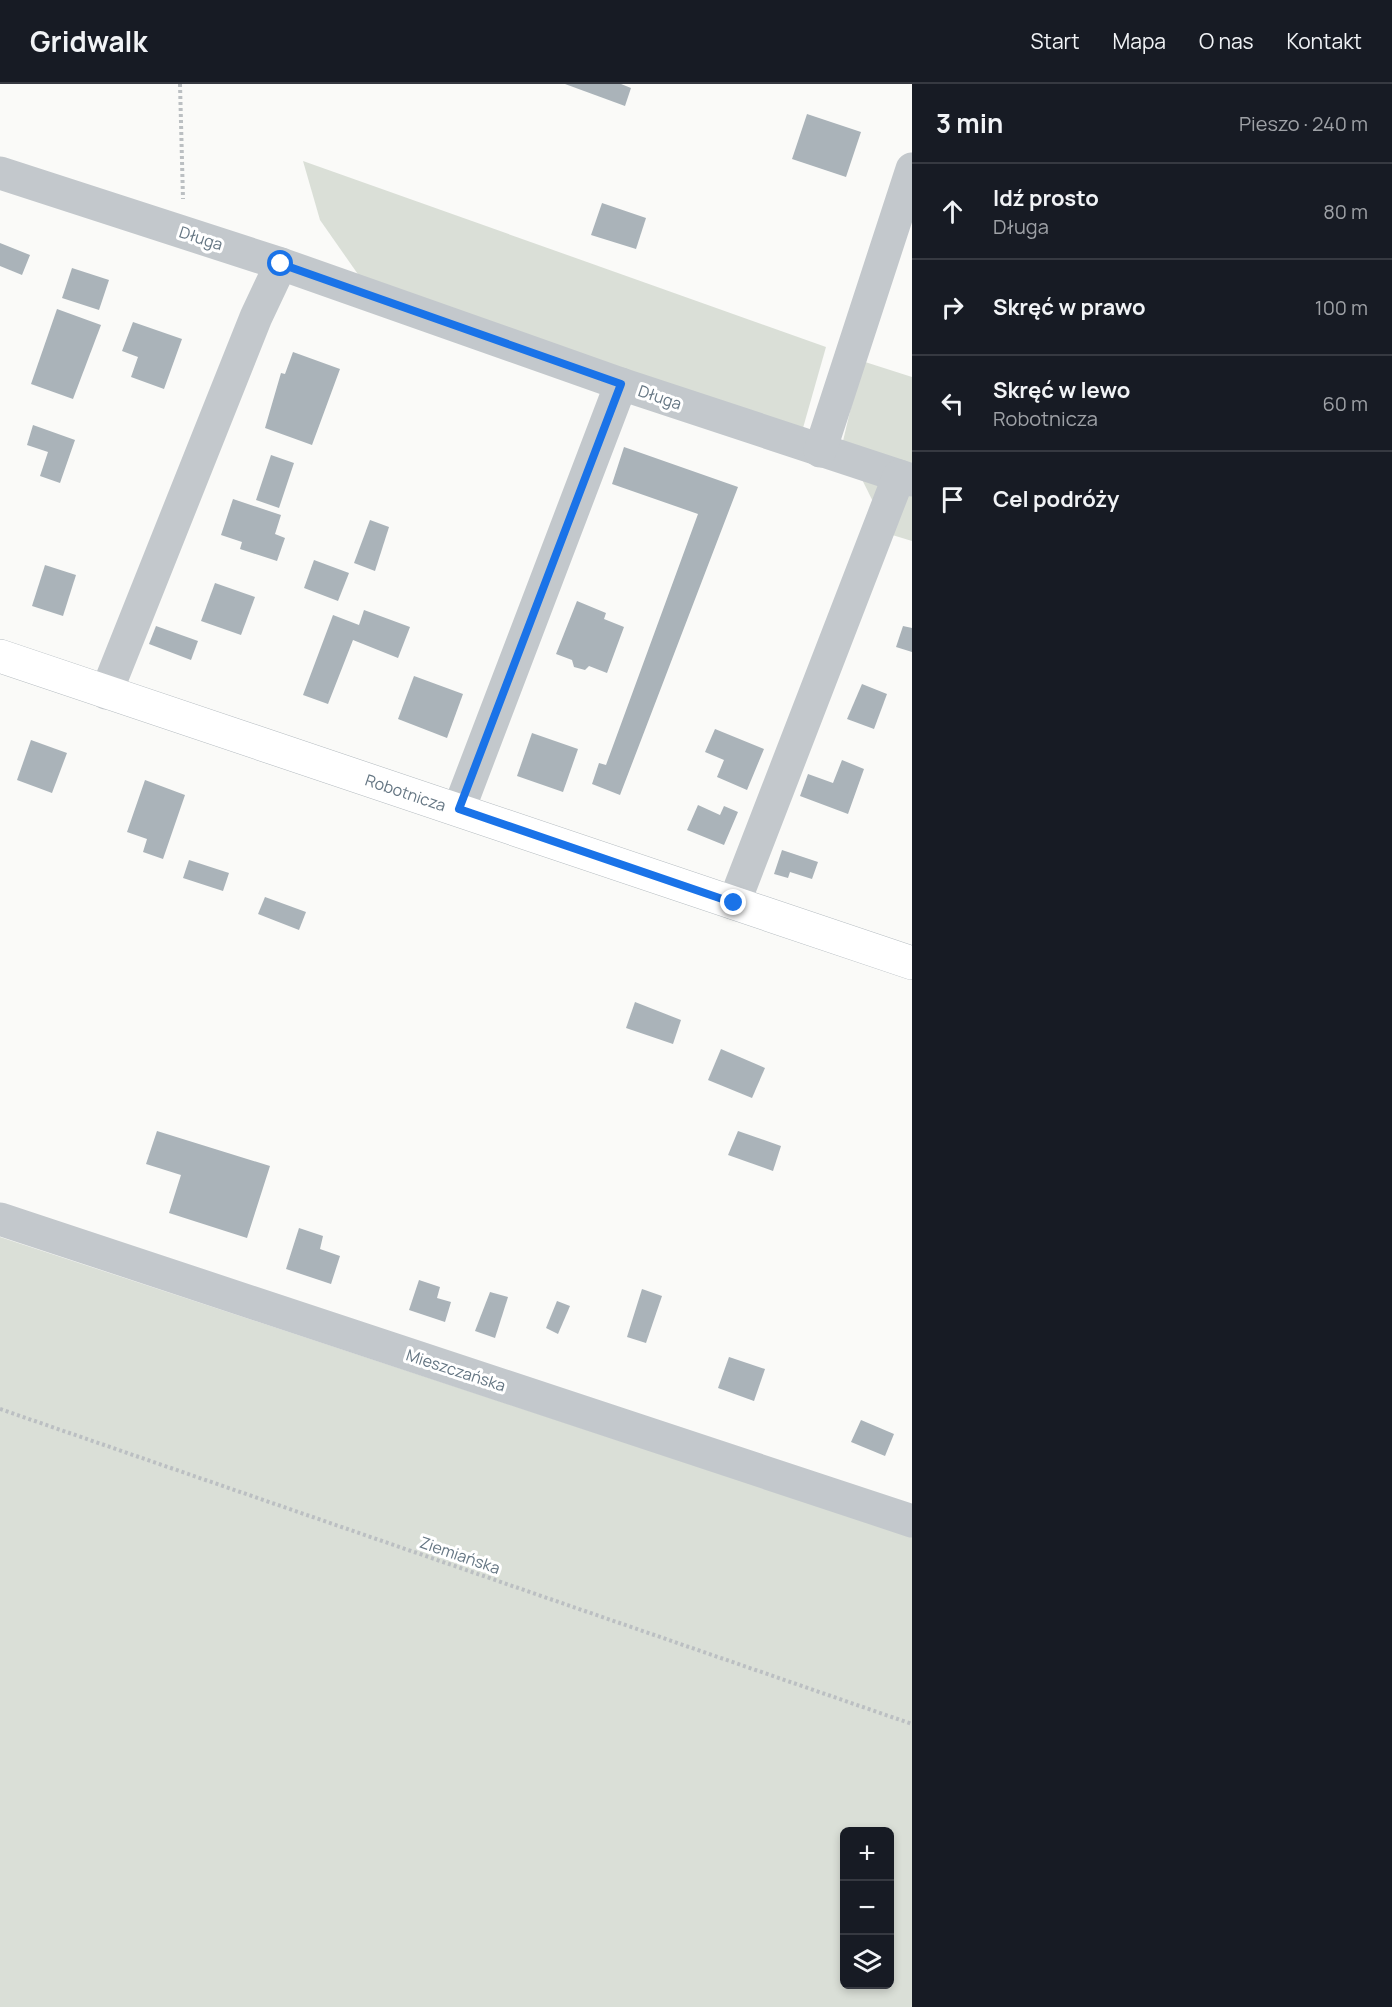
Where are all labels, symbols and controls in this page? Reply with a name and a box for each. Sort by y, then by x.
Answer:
text: Gridwalk [30,22,147,60]
text: Start [1031,27,1080,55]
text: Mapa [1113,27,1166,55]
text: O nas [1199,27,1254,55]
text: Kontakt [1287,27,1362,55]
text: 3 min [936,105,1003,141]
text: Pieszo · 240 m [1239,110,1368,137]
text: Idź prosto [993,183,1099,213]
icon: ahead [936,195,969,228]
text: 80 m [1323,198,1368,225]
text: Długa [993,213,1049,240]
street label: Długa [176,221,226,255]
route start [267,250,293,276]
icon: right [936,291,969,324]
text: Skręć w prawo [993,292,1146,322]
text: 100 m [1315,294,1368,321]
text: Skręć w lewo [993,375,1130,405]
street label: Długa [635,379,685,415]
icon: left [936,387,969,420]
text: 60 m [1322,390,1368,417]
text: Robotnicza [993,405,1098,432]
icon: arrive [936,483,969,516]
text: Cel podróży [993,484,1119,514]
street label: Robotnicza [362,769,449,816]
route end [720,889,746,915]
street label: Mieszczańska [404,1344,508,1396]
street label: Ziemiańska [417,1531,503,1579]
map controls [840,1827,894,1989]
button: + [840,1827,894,1881]
button: − [840,1881,894,1935]
button: layers [840,1935,894,1989]

